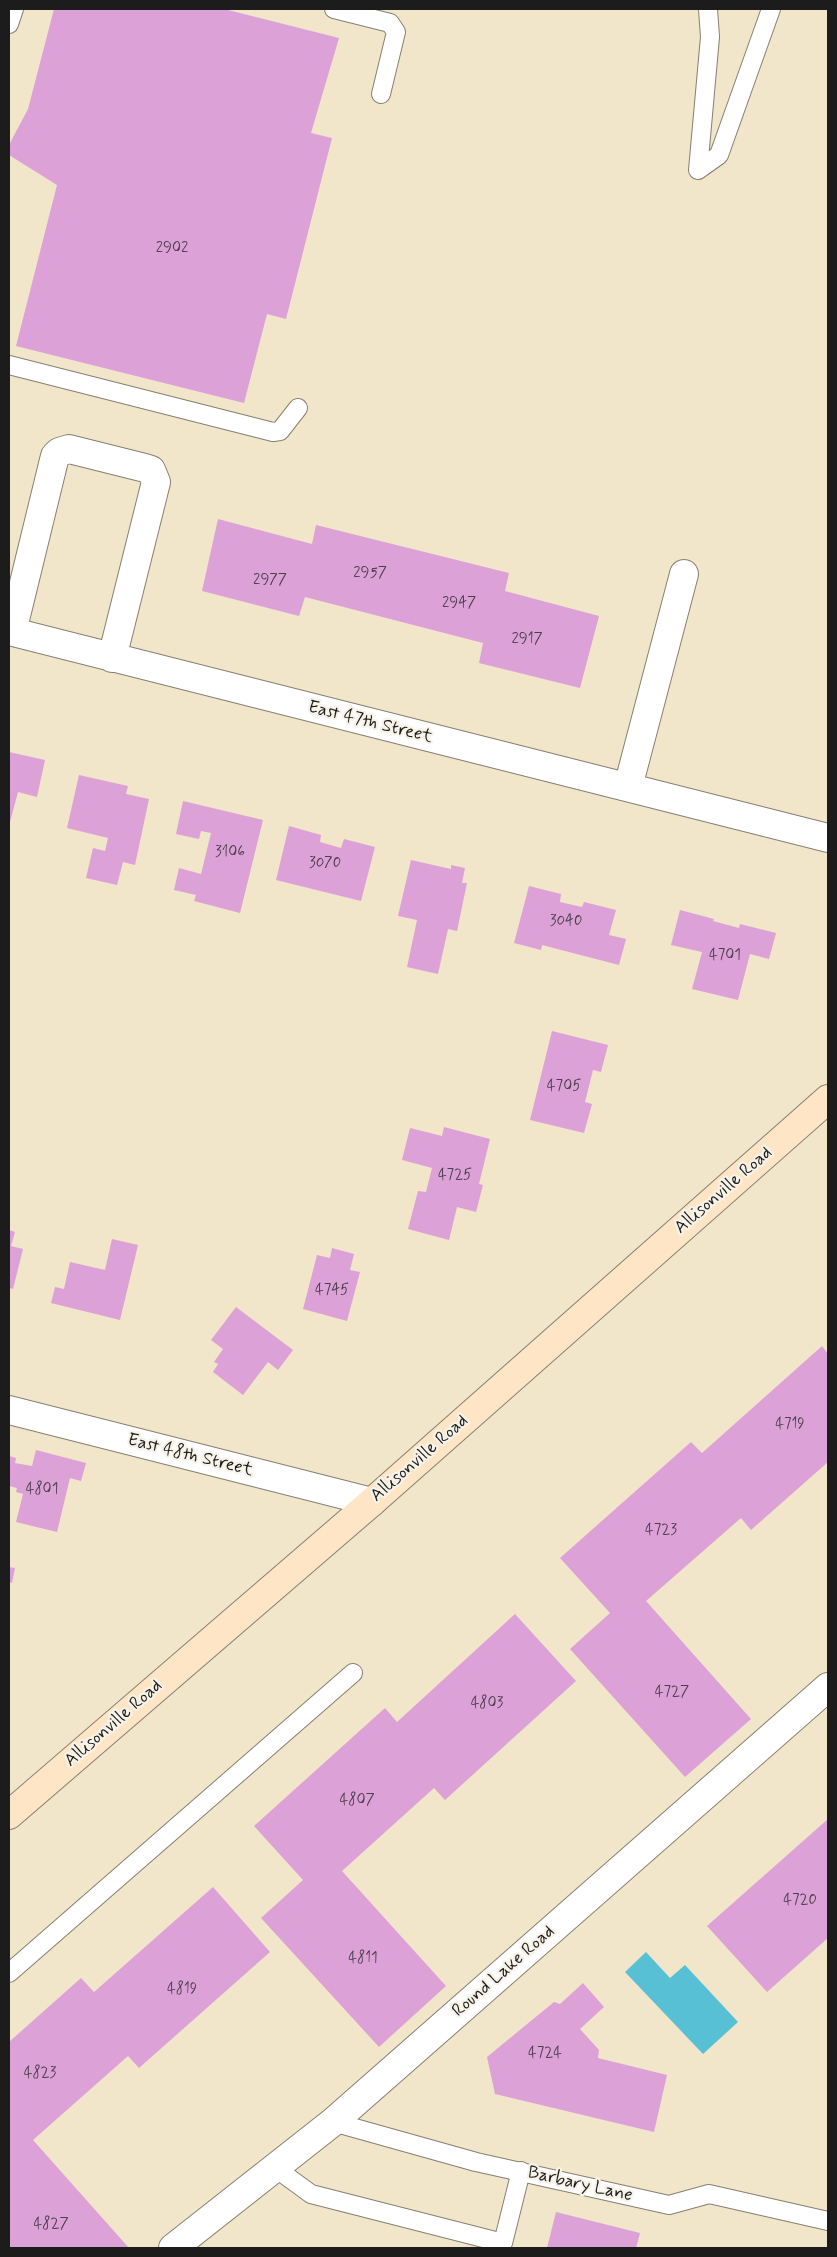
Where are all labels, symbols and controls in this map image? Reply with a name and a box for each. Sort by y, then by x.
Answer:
house number: 2902 [156,240,188,258]
house number: 2957 [353,565,387,583]
house number: 2977 [253,572,287,590]
house number: 2947 [442,595,476,613]
house number: 2917 [511,631,543,649]
street label: East 47th Street [305,697,435,749]
house number: 3106 [215,844,245,862]
house number: 3070 [309,855,341,873]
house number: 3040 [550,913,582,931]
house number: 4701 [709,947,741,965]
house number: 4705 [547,1078,581,1096]
street label: Allisonville Road [671,1143,777,1239]
house number: 4725 [438,1167,472,1185]
house number: 4745 [315,1282,349,1300]
street label: Allisonville Road [367,1411,473,1507]
house number: 4719 [775,1416,805,1434]
street label: East 48th Street [125,1430,255,1482]
house number: 4801 [26,1481,58,1499]
house number: 4723 [645,1522,677,1540]
street label: Allisonville Road [61,1676,167,1772]
house number: 4727 [655,1684,689,1702]
house number: 4803 [471,1695,503,1713]
house number: 4807 [339,1792,375,1810]
house number: 4720 [783,1892,817,1910]
street label: Round Lake Road [448,1922,560,2022]
house number: 4811 [348,1950,378,1968]
house number: 4819 [167,1981,197,1999]
house number: 4724 [528,2045,562,2063]
house number: 4823 [24,2065,56,2083]
street label: Barbary Lane [526,2162,634,2208]
house number: 4827 [34,2216,68,2234]

